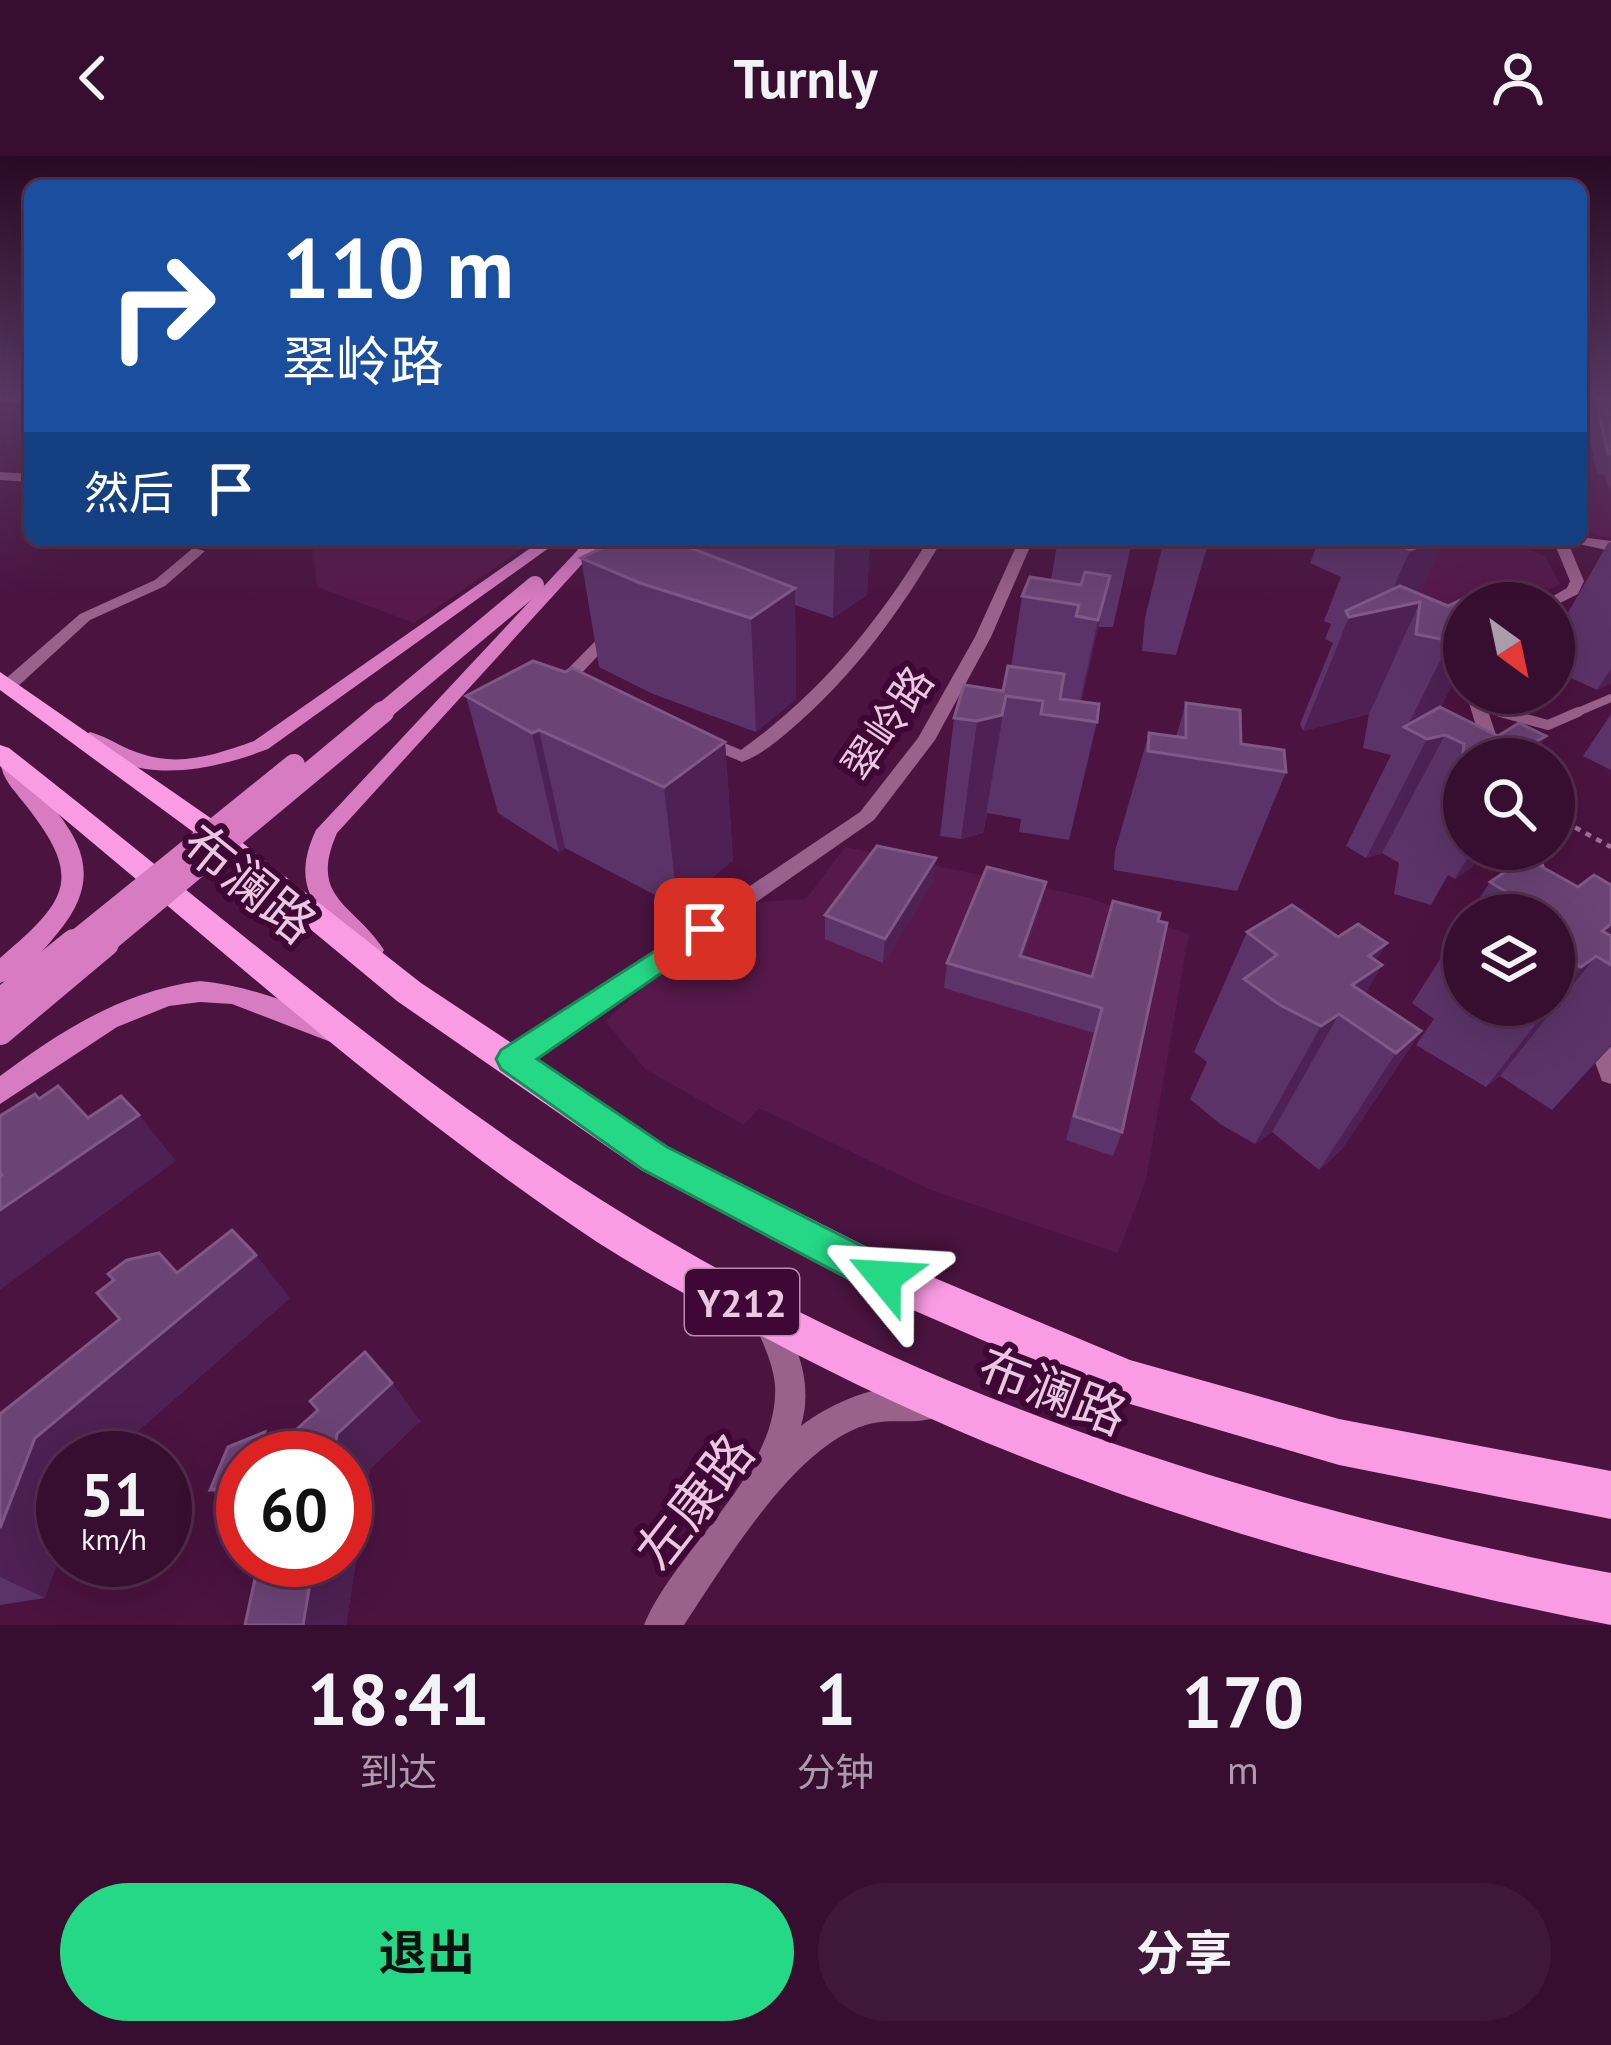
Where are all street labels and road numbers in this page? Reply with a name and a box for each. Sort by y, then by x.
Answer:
street label: 翠岭路 [829,655,945,791]
street label: 布澜路 [170,809,330,957]
road number: Y212 [685,1269,799,1335]
street label: 布澜路 [970,1332,1136,1448]
street label: 左康路 [621,1420,767,1582]

